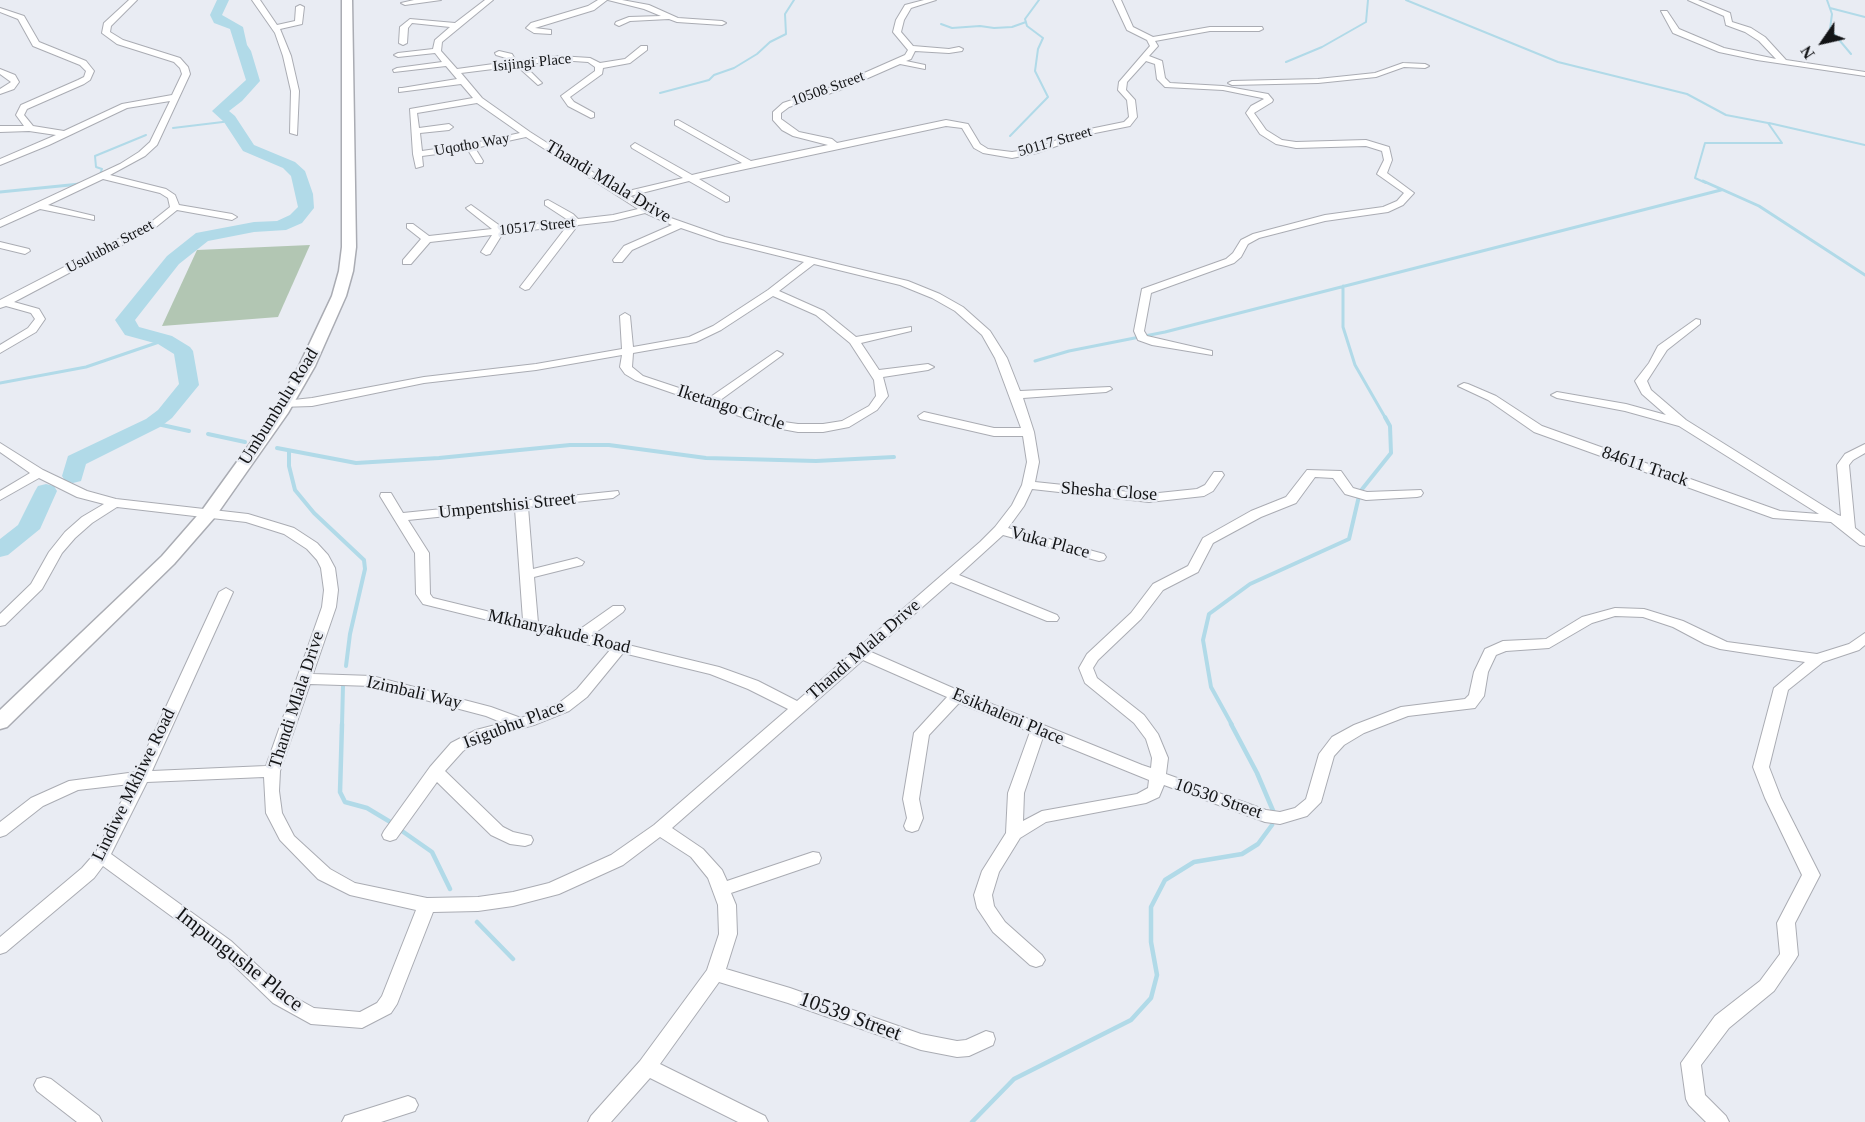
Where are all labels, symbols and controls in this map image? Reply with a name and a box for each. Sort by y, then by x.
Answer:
north arrow [1793,12,1853,72]
text: N [1797,43,1818,62]
street label: Isijingi Place [492,50,572,76]
street label: 10508 Street [789,68,867,110]
street label: 50117 Street [1016,123,1094,161]
street label: Uqotho Way [433,130,511,160]
street label: Thandi Mlala Drive [541,136,675,228]
street label: 10517 Street [498,214,576,240]
street label: Usulubha Street [63,216,157,278]
street label: Umbumbulu Road [234,345,324,469]
street label: Iketango Circle [675,381,787,435]
street label: 84611 Track [1599,442,1691,492]
street label: Shesha Close [1060,478,1158,506]
street label: Umpentshisi Street [438,488,576,524]
street label: Vuka Place [1008,522,1092,564]
street label: Thandi Mlala Drive [803,595,925,705]
street label: Mkhanyakude Road [486,605,632,659]
street label: Thandi Mlala Drive [265,629,329,771]
street label: Izimbali Way [364,672,464,714]
street label: Esikhaleni Place [949,684,1067,750]
street label: Isigubhu Place [460,696,568,754]
street label: Lindiwe Mkhiwe Road [88,705,180,865]
street label: 10530 Street [1171,774,1265,824]
street label: Impungushe Place [170,902,308,1018]
street label: 10539 Street [796,987,904,1047]

